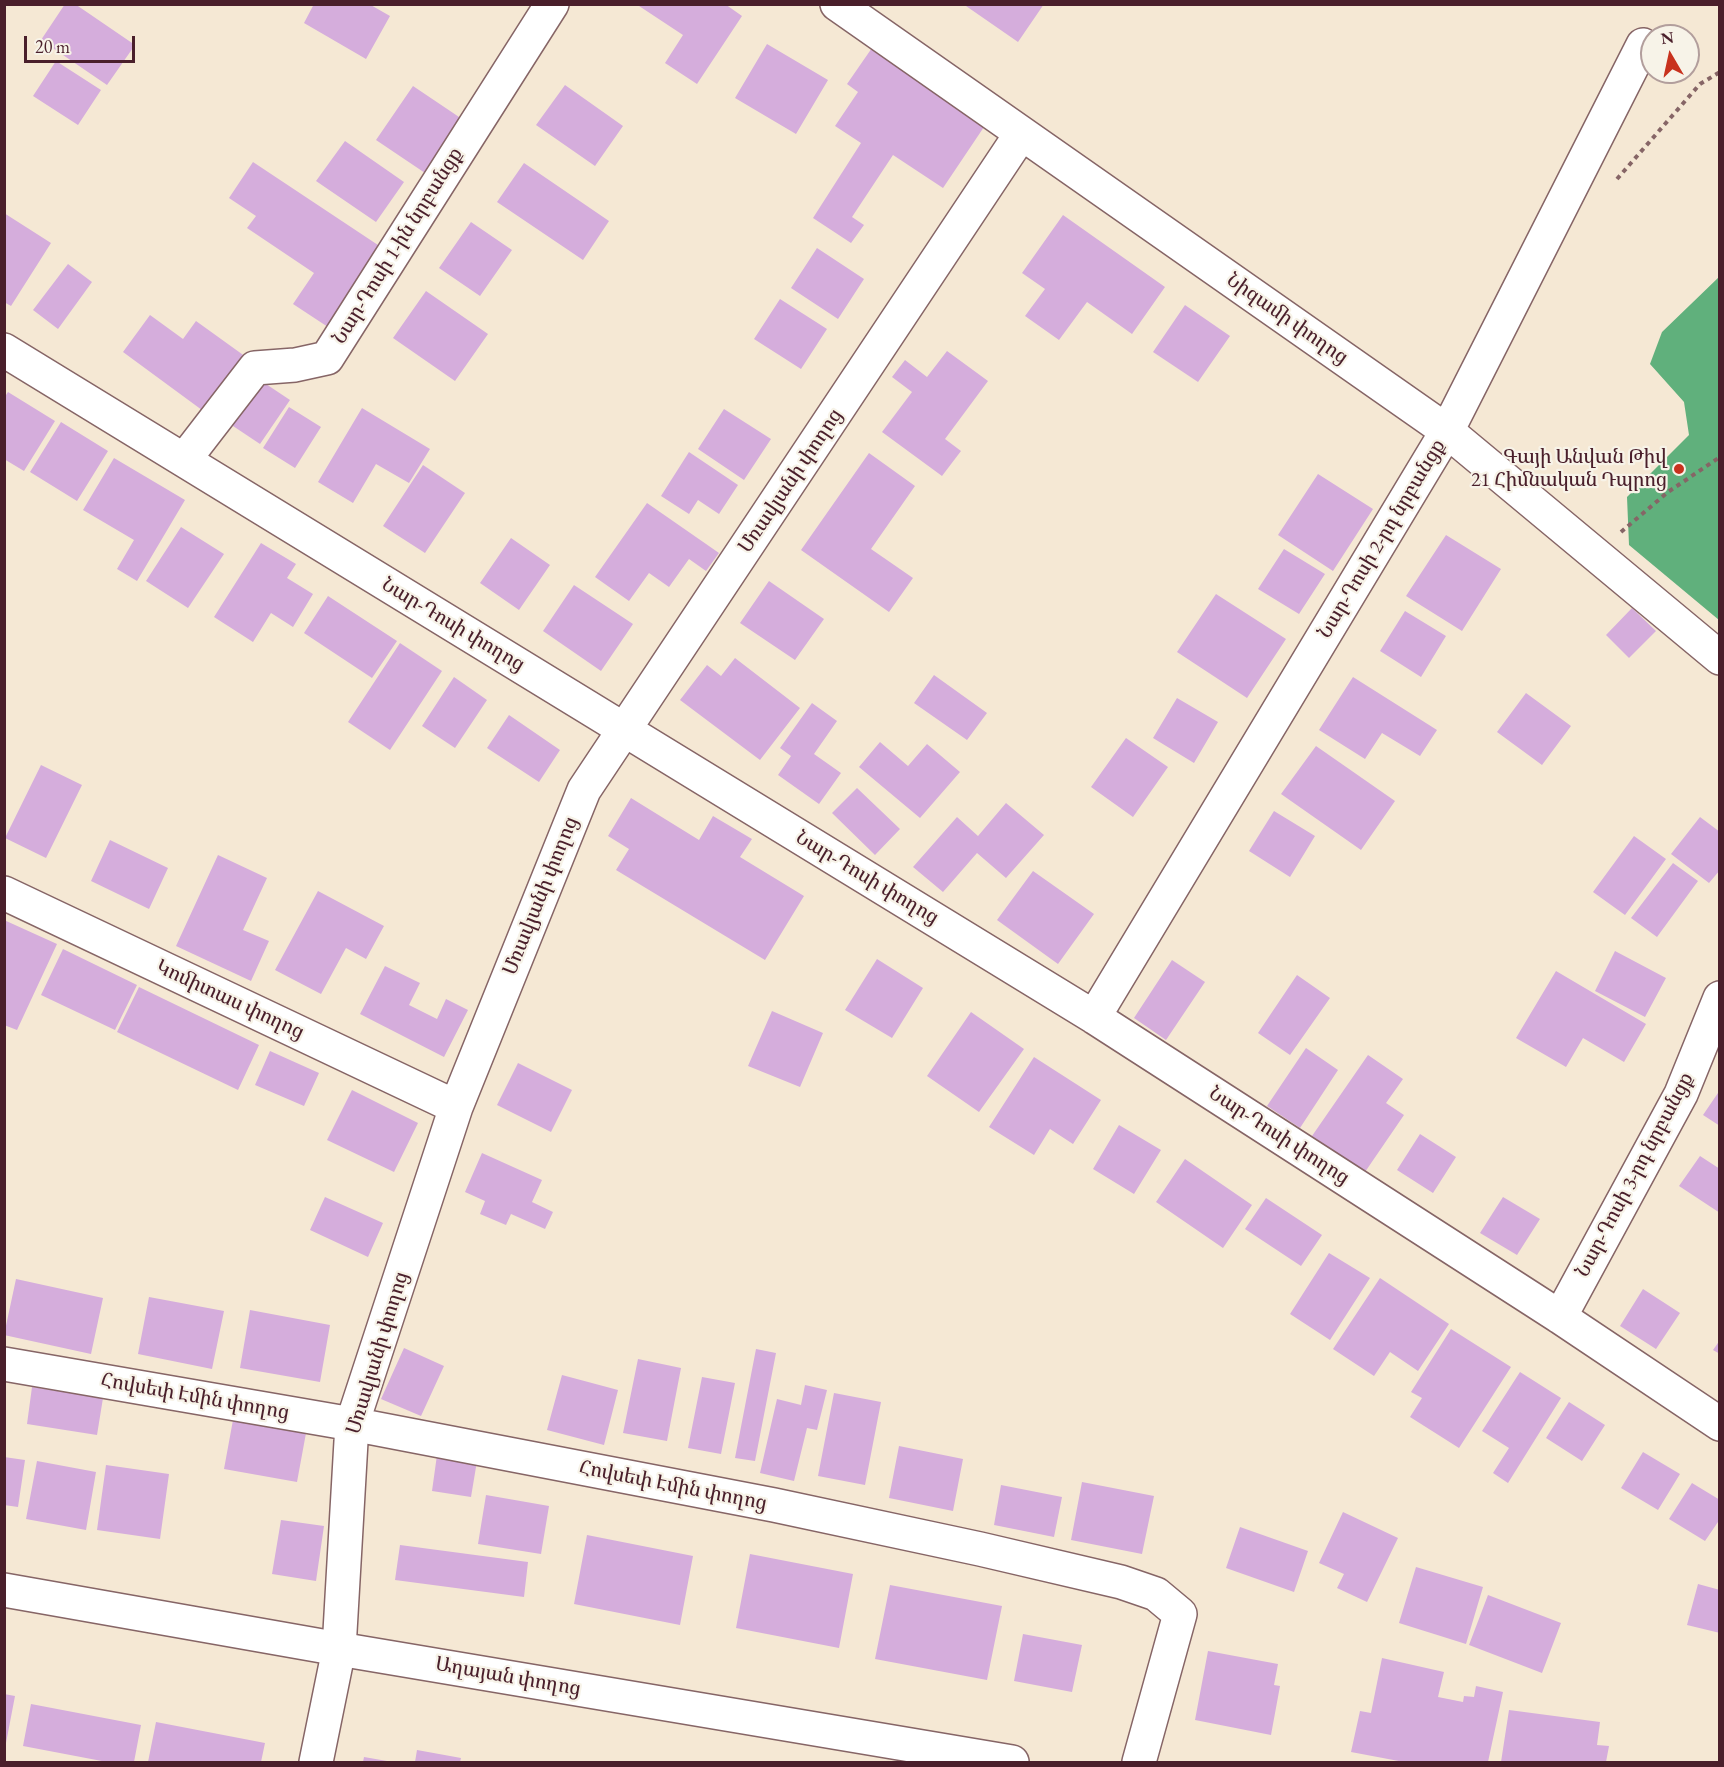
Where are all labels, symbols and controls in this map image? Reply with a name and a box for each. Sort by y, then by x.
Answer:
scale bar [27,24,138,62]
north arrow [1640,24,1700,84]
text: N [1659,26,1675,49]
text: 20 m [35,35,70,58]
street label: Նար-Դոսի 1-ին նրբանցք [328,143,468,349]
street label: Նիզամի փողոց [1222,268,1352,370]
street label: Մռավյանի փողոց [734,404,848,558]
street label: Նար-Դոսի 2-րդ նրբանցք [1313,435,1451,643]
place label: Գայի Անվան Թիվ 21 Հիմնական Դպրոց [1471,446,1667,493]
marker: Գայի Անվան Թիվ 21 Հիմնական Դպրոց [1672,462,1686,476]
street label: Նար-Դոսի փողոց [377,573,529,677]
street label: Մռավյանի փողոց [498,813,584,979]
street label: Նար-Դոսի փողոց [791,826,943,930]
street label: Կոմիտաս փողոց [152,955,308,1045]
street label: Նար-Դոսի 3-րդ նրբանցք [1571,1069,1699,1281]
street label: Նար-Դոսի փողոց [1204,1082,1354,1190]
street label: Մռավյանի փողոց [342,1269,414,1437]
street label: Հովսեփ Էմին փողոց [99,1369,291,1425]
street label: Հովսեփ Էմին փողոց [577,1456,769,1516]
street label: Աղայան փողոց [433,1652,583,1702]

